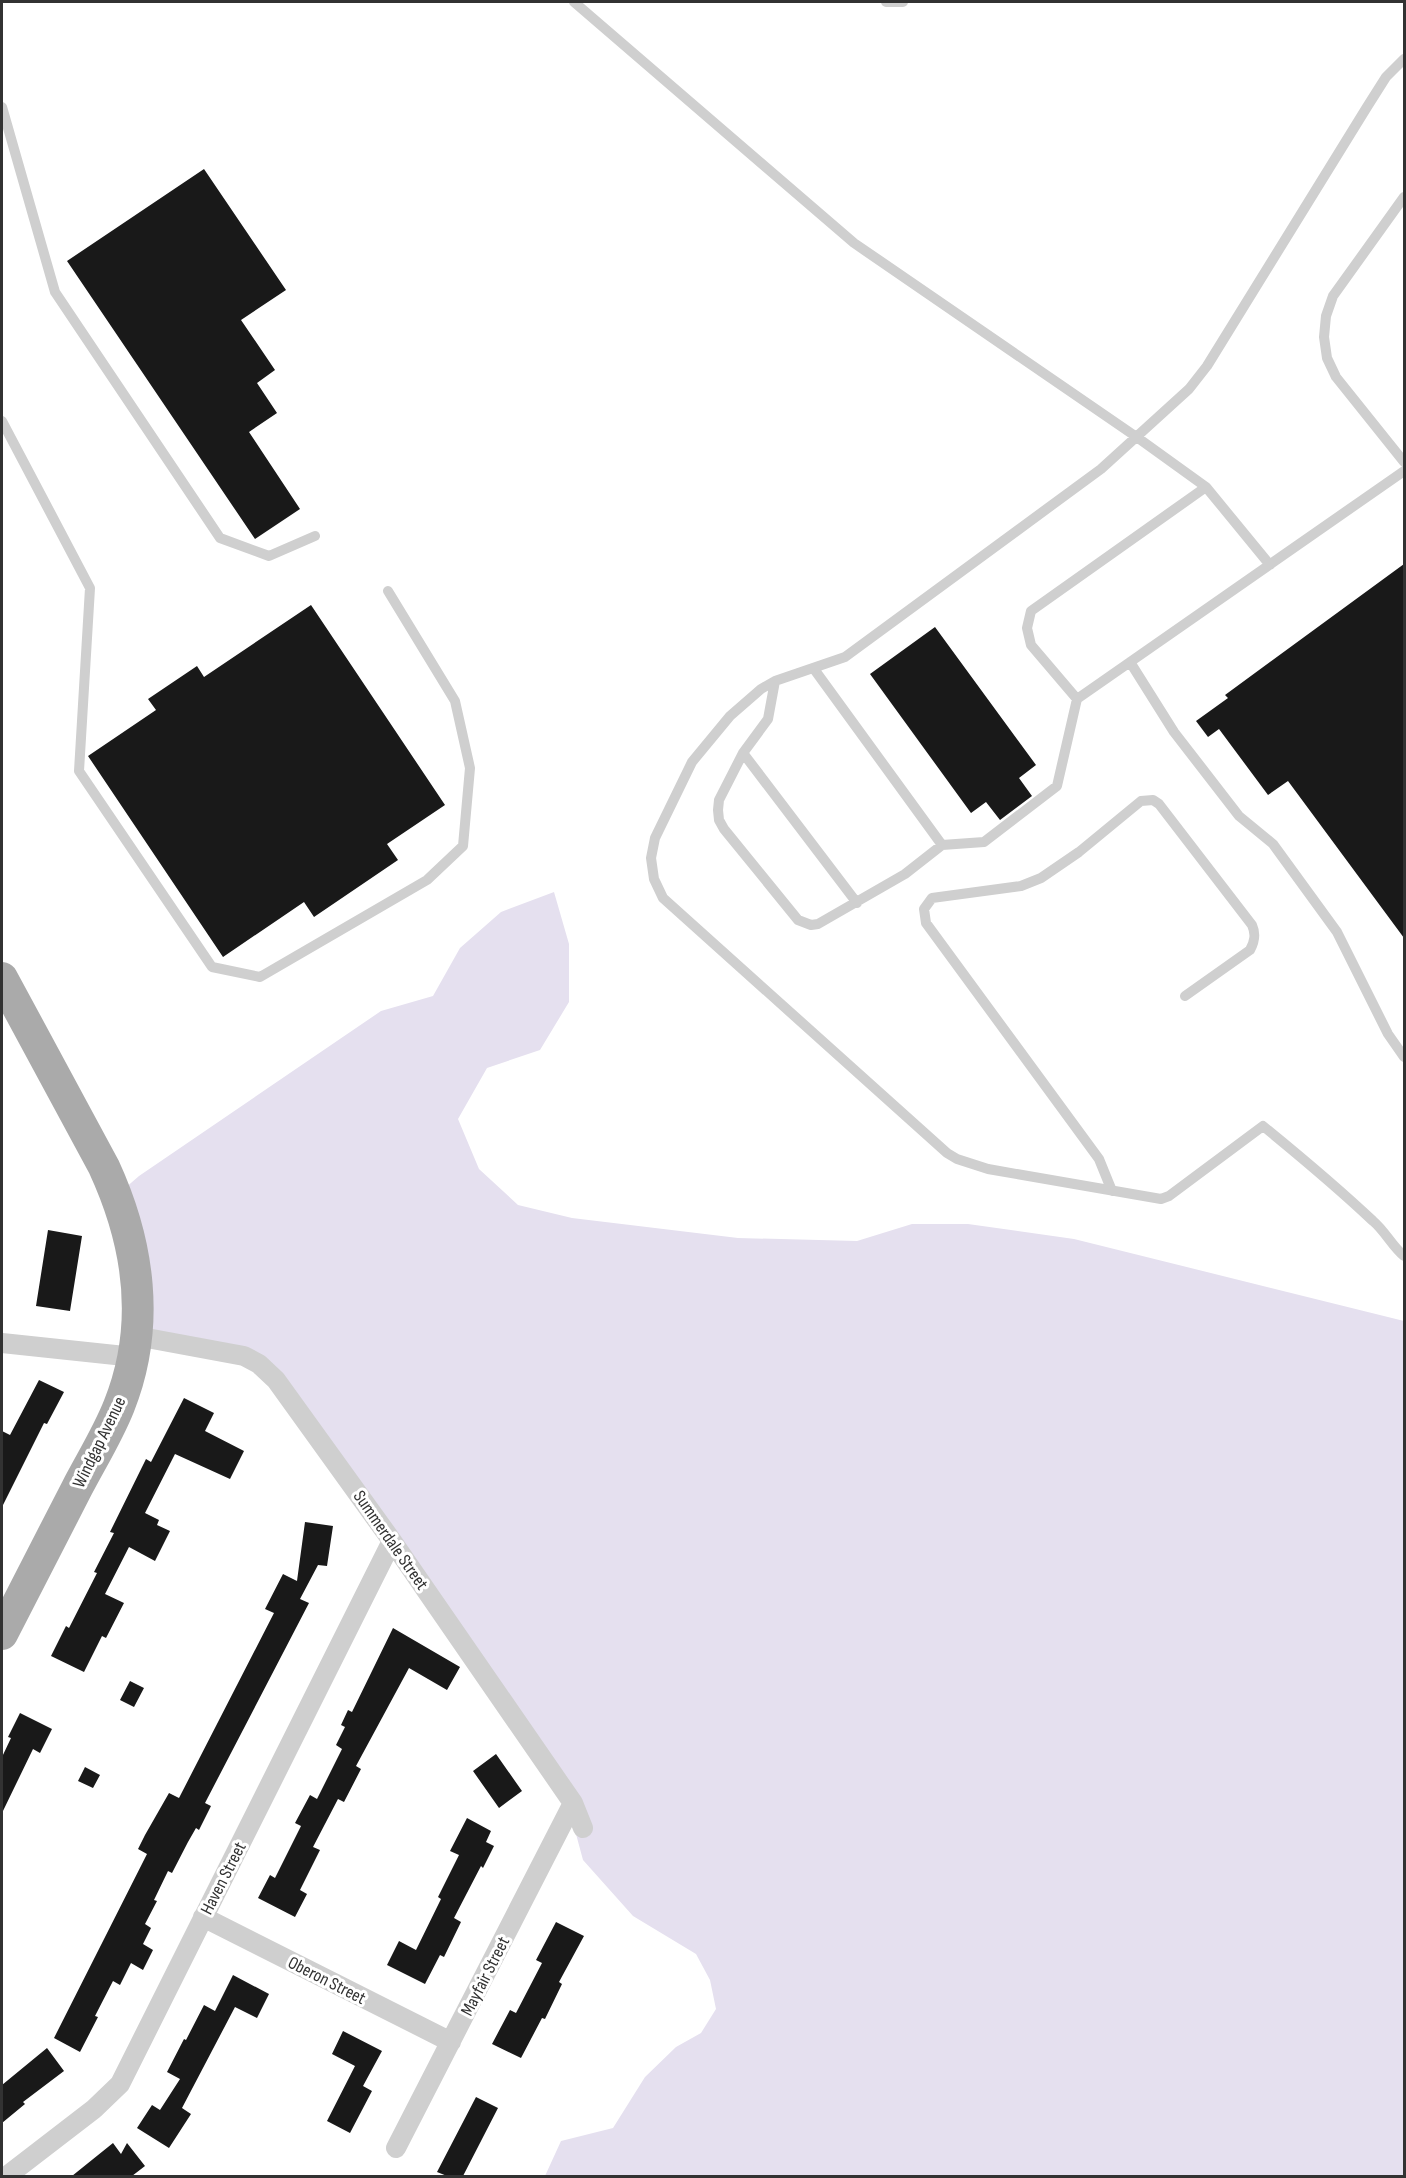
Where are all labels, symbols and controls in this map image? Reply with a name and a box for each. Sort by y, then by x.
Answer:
street label: Windgap Avenue [68,1393,130,1491]
street label: Summerdale Street [349,1487,433,1594]
street label: Haven Street [196,1838,251,1918]
street label: Mayfair Street [457,1933,515,2019]
street label: Oberon Street [284,1952,370,2009]

